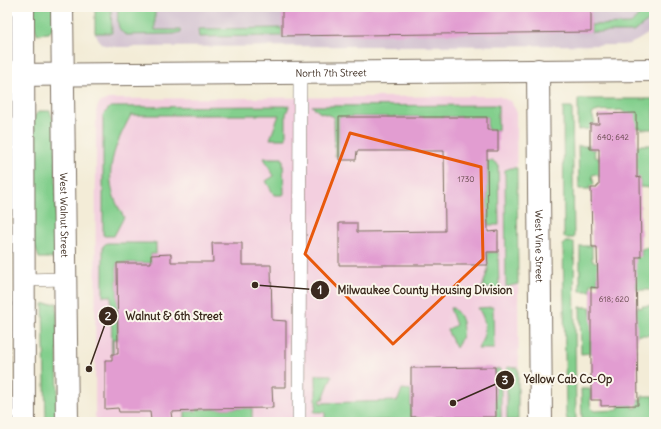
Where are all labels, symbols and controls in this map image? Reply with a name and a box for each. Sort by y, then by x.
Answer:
street label: North 7th Street [295,66,367,79]
house number: 640; 642 [597,132,630,142]
street label: West Walnut Street [57,172,72,258]
house number: 1730 [458,174,474,184]
street label: West Vine Street [533,209,546,283]
callout: Milwaukee County Housing Division [310,278,521,301]
text: 1 [318,282,322,297]
text: Milwaukee County Housing Division [338,283,513,298]
house number: 618; 620 [599,294,629,304]
callout: Walnut & 6th Street [98,304,230,327]
text: 2 [105,308,112,323]
text: Walnut & 6th Street [126,309,223,323]
callout: Yellow Cab Co-Op [495,368,620,391]
text: 3 [502,372,509,387]
text: Yellow Cab Co-Op [523,372,612,387]

